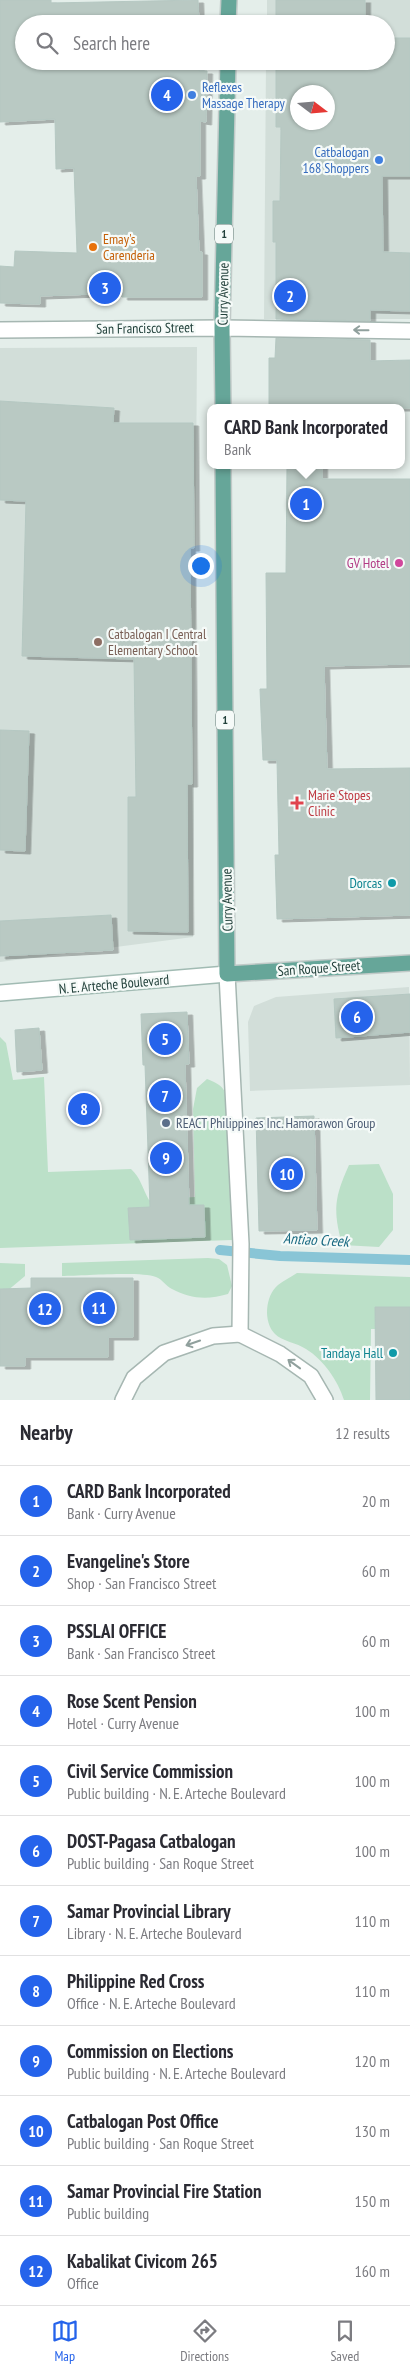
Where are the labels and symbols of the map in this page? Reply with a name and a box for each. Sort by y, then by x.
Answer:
pin: 4 [151,76,183,114]
place label: Reflexes Massage Therapy [202,78,286,112]
north arrow [290,85,335,130]
marker: Reflexes Massage Therapy [186,89,198,101]
place label: Catbalogan 168 Shoppers [302,143,369,177]
marker: Catbalogan 168 Shoppers [373,154,385,166]
road number: 1 [215,224,233,243]
place label: Emay's Carenderia [103,230,155,264]
marker: Emay's Carenderia [87,241,99,253]
street label: Curry Avenue [213,262,233,326]
pin: 3 [89,269,121,307]
pin: 2 [274,277,306,315]
street label: San Francisco Street [96,318,194,338]
one-way arrow [354,325,370,335]
pin: 1 [290,485,322,523]
your location [188,553,214,579]
place label: GV Hotel [347,554,390,572]
marker: GV Hotel [393,557,405,569]
place label: Catbalogan I Central Elementary School [108,625,207,659]
marker: Catbalogan I Central Elementary School [92,636,104,648]
road number: 1 [216,710,234,730]
place label: Marie Stopes Clinic [308,786,371,820]
marker: Marie Stopes Clinic [290,796,304,810]
street label: Curry Avenue [217,868,237,932]
place label: Dorcas [349,874,382,892]
marker: Dorcas [386,877,398,889]
street label: San Roque Street [277,956,361,980]
street label: N. E. Arteche Boulevard [58,970,170,998]
pin: 6 [341,998,373,1036]
pin: 5 [149,1020,181,1058]
pin: 7 [149,1077,181,1115]
pin: 8 [68,1090,100,1128]
place label: REACT Philippines Inc. Hamorawon Group [176,1114,375,1132]
marker: REACT Philippines Inc. Hamorawon Group [160,1117,172,1129]
pin: 9 [150,1139,182,1177]
pin: 10 [271,1155,303,1193]
water label: Antiao Creek [283,1228,351,1251]
pin: 11 [83,1289,115,1327]
pin: 12 [29,1290,61,1328]
one-way arrow [185,1339,201,1348]
place label: Tandaya Hall [321,1344,384,1362]
marker: Tandaya Hall [387,1347,399,1359]
one-way arrow [287,1359,301,1369]

